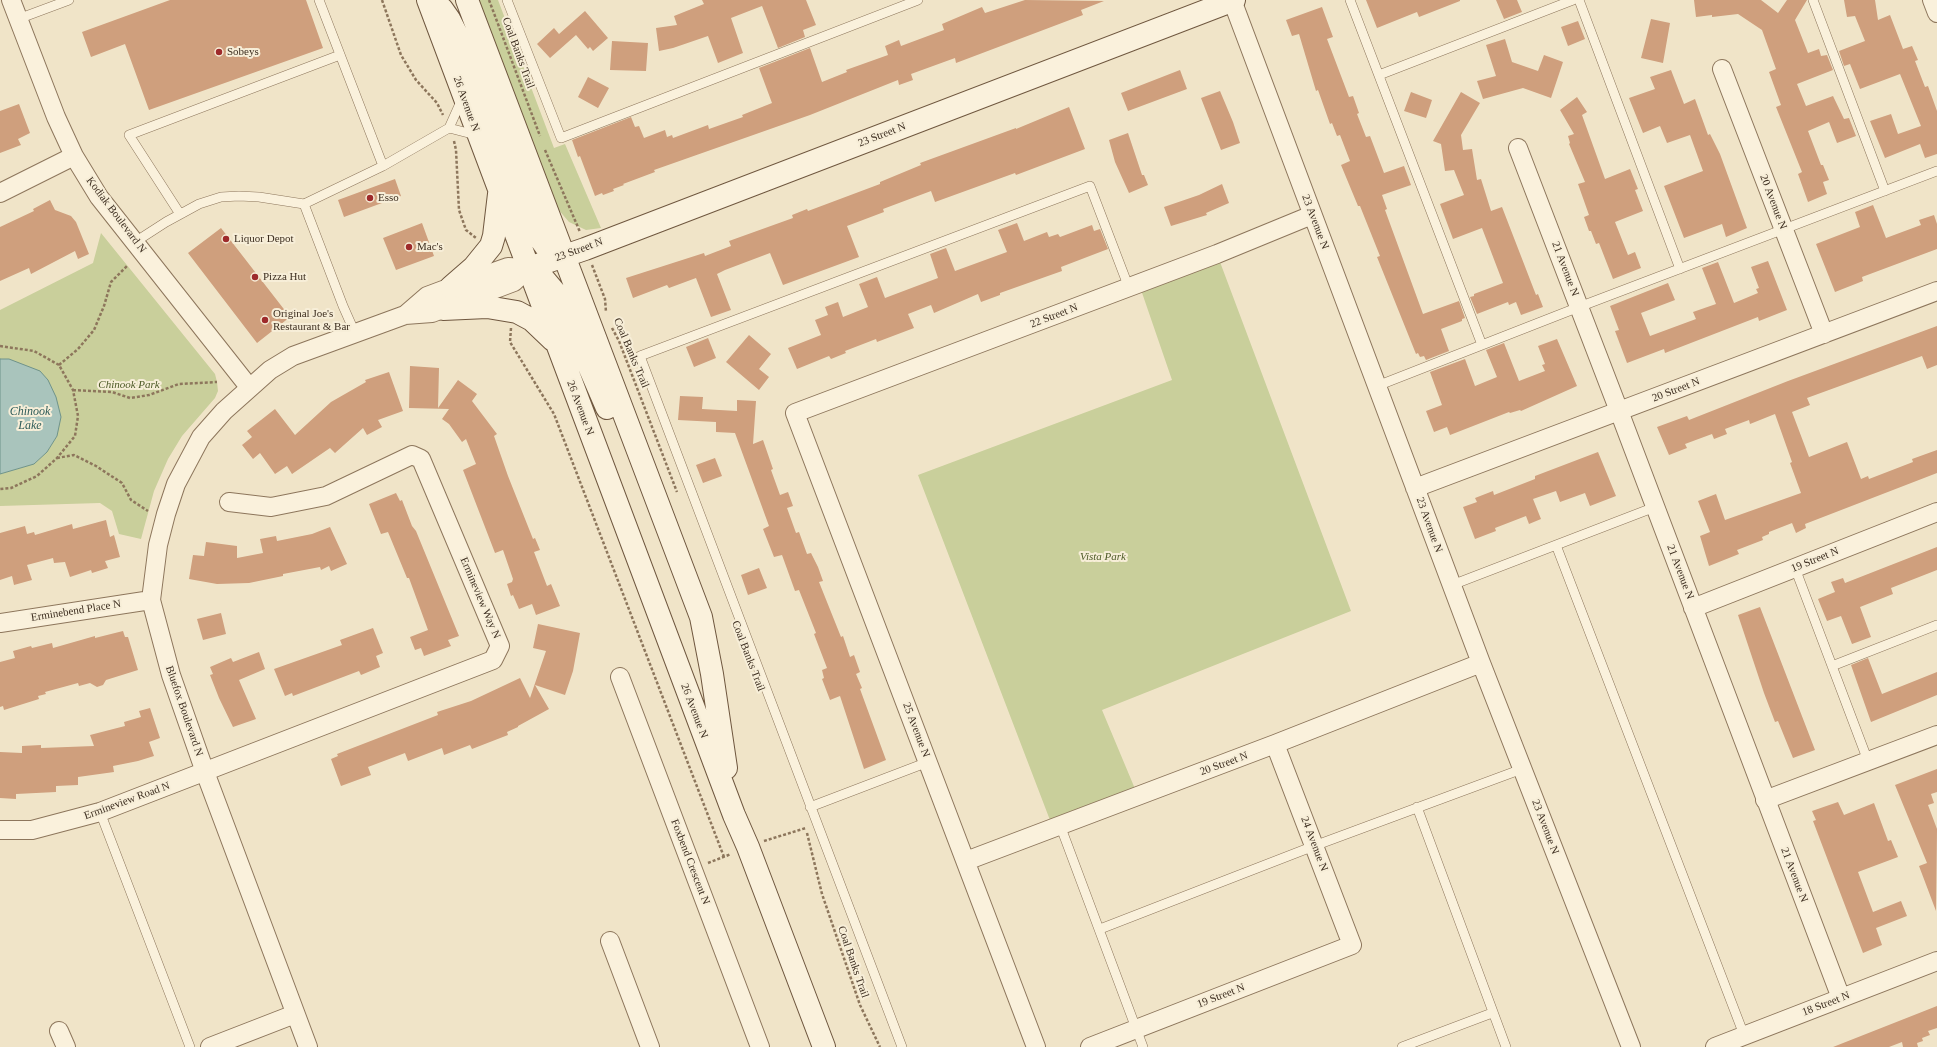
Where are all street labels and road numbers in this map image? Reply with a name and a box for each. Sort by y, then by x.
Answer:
street label: Coal Banks Trail [499,16,537,90]
street label: 26 Avenue N [450,75,482,133]
street label: 23 Street N [856,120,908,150]
street label: 20 Avenue N [1756,173,1790,231]
street label: Kodiak Boulevard N [83,174,149,256]
street label: 23 Avenue N [1298,193,1332,251]
street label: 23 Street N [553,235,605,265]
street label: 21 Avenue N [1548,240,1582,298]
street label: 22 Street N [1028,301,1080,331]
street label: Coal Banks Trail [610,316,652,390]
street label: 20 Street N [1650,375,1702,405]
street label: 26 Avenue N [563,379,597,437]
street label: 23 Avenue N [1413,496,1445,554]
street label: 21 Avenue N [1663,543,1697,601]
street label: 19 Street N [1789,544,1841,576]
street label: Ermineview Way N [457,555,503,641]
street label: Erminebend Place N [30,597,122,625]
street label: Coal Banks Trail [728,619,768,693]
street label: Bluefox Boulevard N [162,664,206,758]
street label: 26 Avenue N [677,682,711,740]
street label: 25 Avenue N [899,701,933,759]
street label: 20 Street N [1198,749,1250,779]
street label: Ermineview Road N [82,779,172,823]
street label: 23 Avenue N [1528,798,1562,856]
street label: 24 Avenue N [1297,815,1331,873]
street label: Foxbend Crescent N [668,817,712,907]
street label: 21 Avenue N [1777,846,1811,904]
street label: Coal Banks Trail [835,925,871,999]
street label: 19 Street N [1195,981,1247,1011]
street label: 18 Street N [1800,989,1852,1019]

